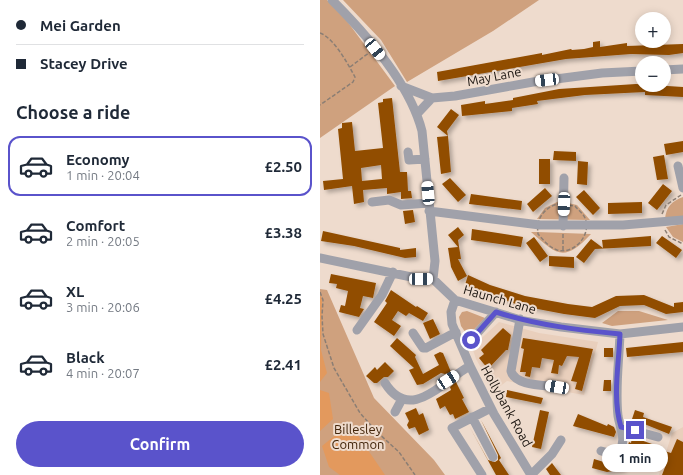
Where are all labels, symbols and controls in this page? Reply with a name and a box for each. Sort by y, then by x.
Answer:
map controls [635,12,671,92]
button: + [635,12,671,48]
text: Mei Garden [40,17,121,34]
car [363,36,387,62]
text: Stacey Drive [40,55,128,72]
button: − [635,56,671,92]
street label: May Lane [466,64,522,88]
car [534,73,560,87]
text: Choose a ride [16,102,130,122]
icon: car [18,148,54,184]
text: Economy [66,151,130,168]
text: £2.50 [264,158,302,175]
text: 1 min · 20:04 [66,168,140,182]
car [421,181,435,205]
car [558,192,570,216]
icon: car [18,214,54,250]
text: Comfort [66,217,125,234]
text: £3.38 [264,224,302,241]
text: 2 min · 20:05 [66,234,140,248]
car [409,273,433,285]
icon: car [18,280,54,316]
street label: Haunch Lane [462,282,538,316]
text: XL [66,283,84,300]
text: £4.25 [264,290,302,307]
text: 3 min · 20:06 [66,300,140,314]
route start [462,331,480,349]
icon: car [18,346,54,382]
text: Black [66,349,105,366]
text: £2.41 [264,356,302,373]
street label: Hollybank Road [479,363,535,449]
text: 4 min · 20:07 [66,366,140,380]
car [435,368,461,392]
car [544,379,570,395]
button: Confirm [16,421,304,467]
route end [626,421,644,439]
park label: Billesley Common [331,422,385,451]
callout: 1 min [602,444,668,472]
text: 1 min [619,451,651,465]

